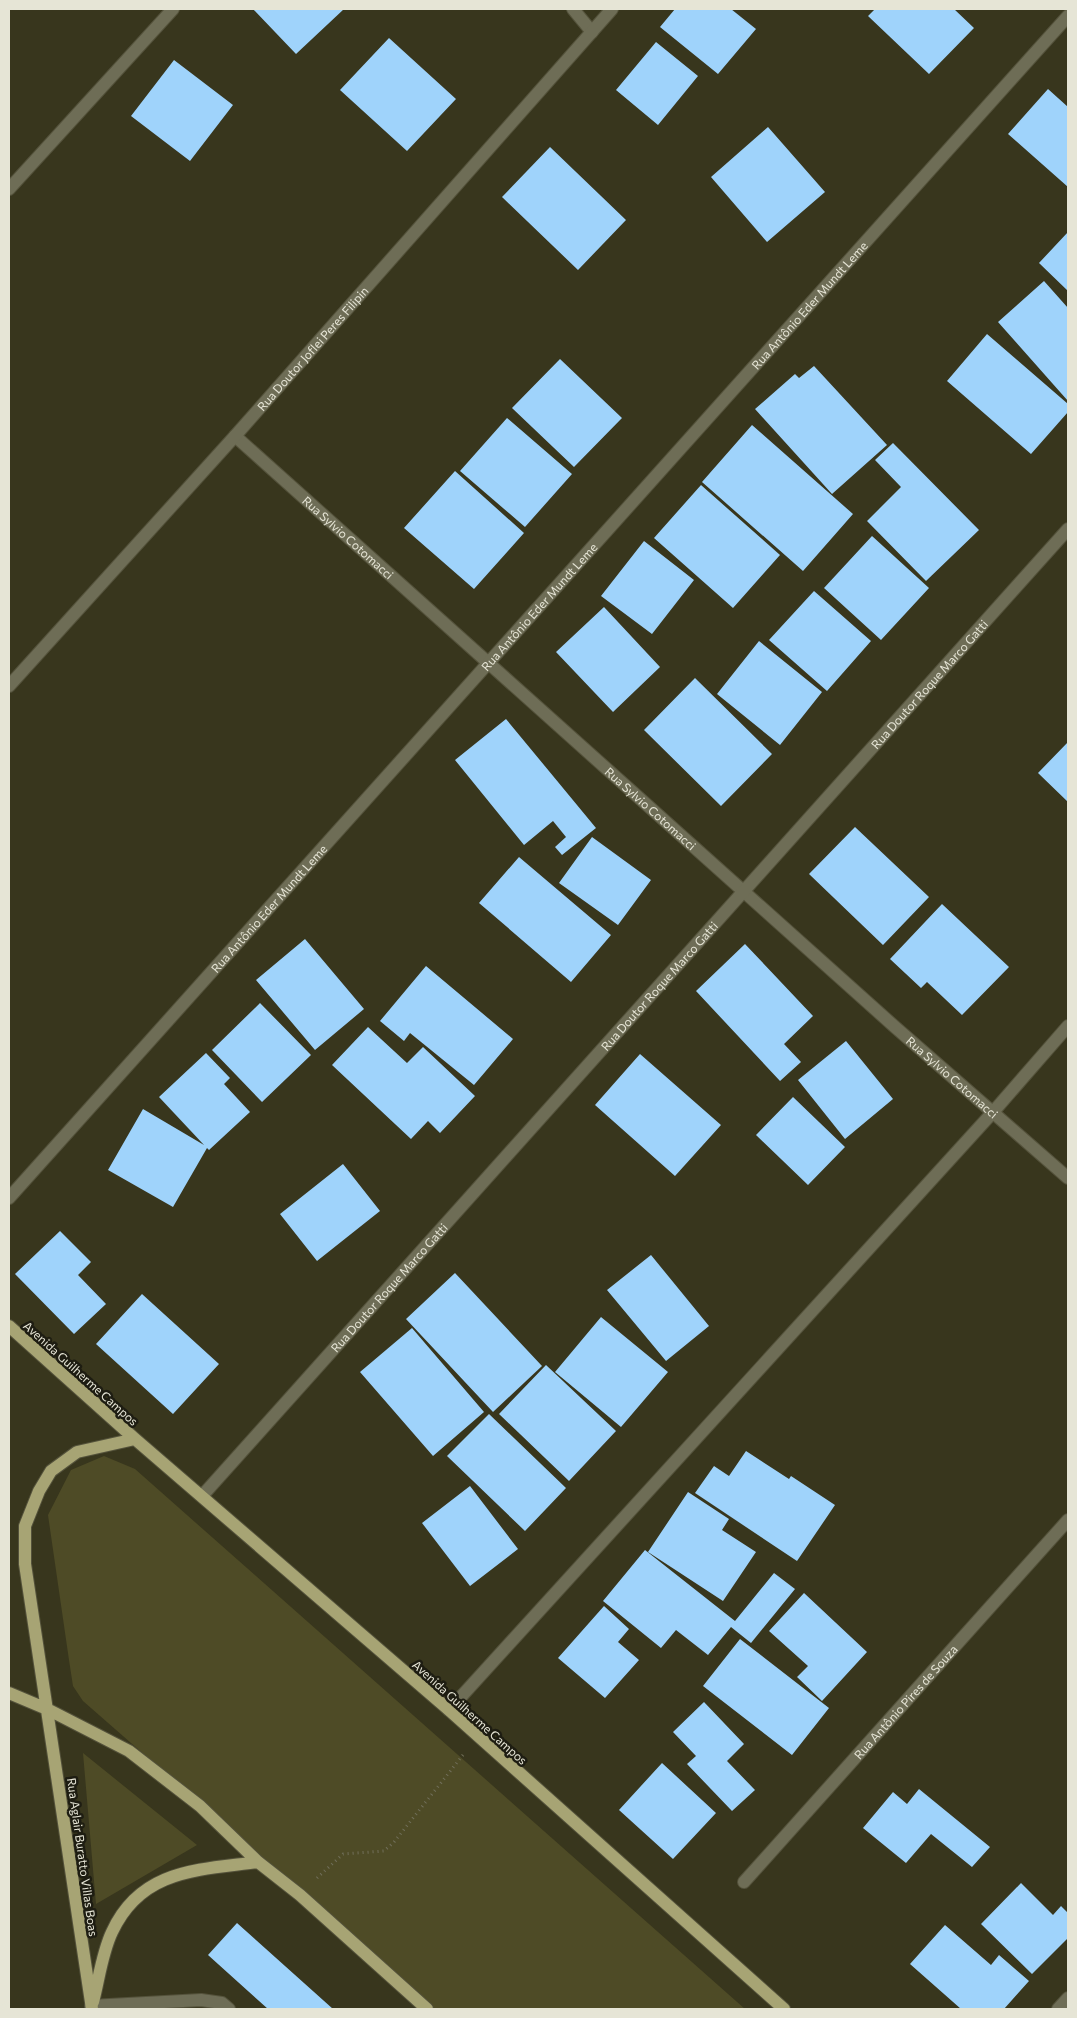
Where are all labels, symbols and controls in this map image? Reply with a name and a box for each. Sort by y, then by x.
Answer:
street label: Rua Antônio Eder Mundt Leme [748,238,870,372]
street label: Rua Doutor Joflei Peres Filipin [254,283,371,413]
street label: Rua Sylvio Cotomacci [300,493,397,582]
street label: Rua Antônio Eder Mundt Leme [478,540,600,673]
street label: Rua Doutor Roque Marco Gatti [868,617,990,751]
street label: Rua Sylvio Cotomacci [602,764,699,853]
street label: Rua Antônio Eder Mundt Leme [208,842,329,975]
street label: Rua Doutor Roque Marco Gatti [598,918,720,1053]
street label: Rua Sylvio Cotomacci [904,1033,1001,1121]
street label: Rua Doutor Roque Marco Gatti [328,1220,450,1355]
street label: Avenida Guilherme Campos [21,1318,141,1428]
street label: Rua Antônio Pires de Souza [851,1642,960,1762]
street label: Avenida Guilherme Campos [410,1657,530,1767]
street label: Rua Aglair Buratto Villas Boas [65,1777,101,1937]

